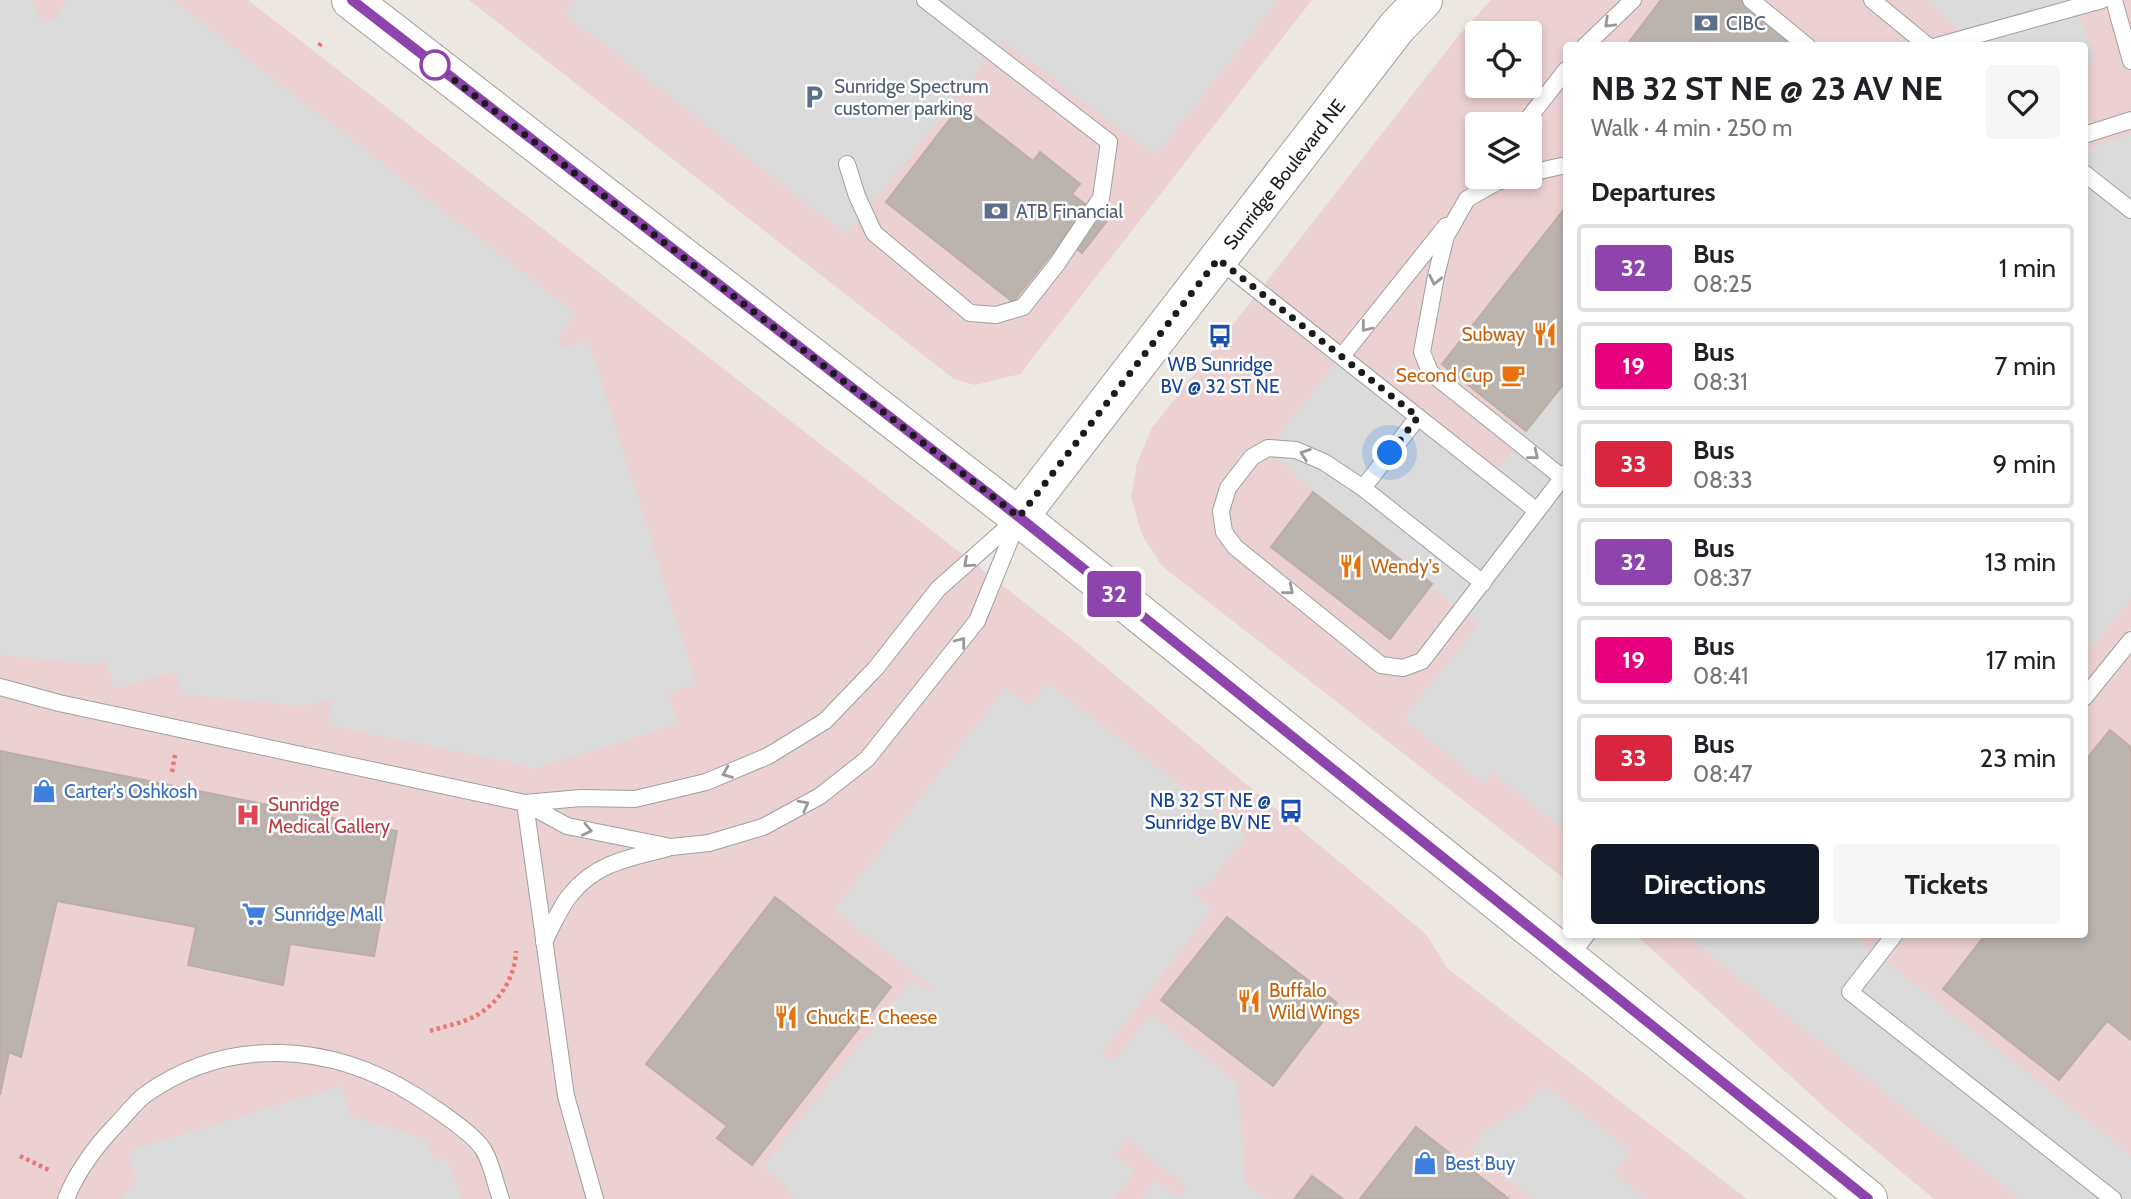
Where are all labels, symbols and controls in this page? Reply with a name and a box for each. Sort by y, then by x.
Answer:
bank icon: CIBC [1692,9,1720,37]
place label: CIBC [1726,12,1766,35]
one-way arrow [1605,14,1618,27]
map controls [1465,21,1542,189]
button: locate [1465,21,1542,98]
unlabelled marker [420,50,450,80]
button: heart [1986,65,2060,139]
text: NB 32 ST NE @ 23 AV NE [1591,68,1942,108]
place label: Sunridge Spectrum customer parking [834,75,989,120]
parking icon: Sunridge Spectrum customer parking [800,83,828,111]
street label: Sunridge Boulevard NE [1219,95,1350,254]
button: layers [1465,112,1542,189]
text: Walk · 4 min · 250 m [1591,114,1793,142]
text: Departures [1591,176,1715,208]
bank icon: ATB Financial [982,197,1010,225]
place label: ATB Financial [1016,200,1123,223]
text: Bus [1693,238,1734,270]
text: 1 min [1999,252,2056,284]
text: 32 [1621,253,1646,282]
text: 08:25 [1693,270,1752,298]
one-way arrow [1429,274,1444,286]
one-way arrow [1361,319,1374,331]
restaurant icon: Subway [1531,320,1559,348]
bus stop icon: WB Sunridge BV @ 32 ST NE [1206,322,1234,350]
place label: Subway [1462,323,1525,346]
text: Bus [1693,336,1734,368]
text: 7 min [1994,350,2056,382]
text: 19 [1622,351,1645,380]
place label: WB Sunridge BV @ 32 ST NE [1161,353,1279,398]
cafe icon: Second Cup [1499,361,1527,389]
place label: Second Cup [1396,364,1493,387]
text: 08:31 [1693,368,1748,396]
text: Bus [1693,434,1734,466]
your location [1372,435,1407,470]
one-way arrow [1526,446,1538,459]
one-way arrow [1299,448,1311,462]
text: 9 min [1993,448,2056,480]
text: 33 [1621,449,1646,478]
text: 08:33 [1693,466,1753,494]
text: Bus [1693,532,1734,564]
text: 13 min [1985,546,2056,578]
text: 32 [1621,547,1646,576]
restaurant icon: Wendy's [1337,552,1365,580]
one-way arrow [963,554,976,567]
place label: Wendy's [1371,555,1440,578]
text: 08:37 [1693,564,1752,592]
line badge: 32 [1082,571,1146,617]
text: 32 [1101,579,1127,608]
one-way arrow [1281,582,1293,595]
text: Bus [1693,630,1734,662]
one-way arrow [953,638,966,650]
text: 17 min [1986,644,2056,676]
text: 19 [1622,645,1645,674]
text: 08:41 [1693,662,1749,690]
text: Bus [1693,728,1734,760]
text: 23 min [1980,742,2056,774]
text: 33 [1621,743,1646,772]
text: 08:47 [1693,760,1753,788]
one-way arrow [721,765,734,779]
shop icon: Carter's Oshkosh [30,777,58,805]
place label: Carter's Oshkosh [64,780,197,803]
place label: NB 32 ST NE @ Sunridge BV NE [1145,789,1271,834]
place label: Sunridge Medical Gallery [268,793,390,838]
bus stop icon: NB 32 ST NE @ Sunridge BV NE [1277,797,1305,825]
one-way arrow [797,799,810,813]
hospital icon: Sunridge Medical Gallery [234,801,262,829]
one-way arrow [581,821,593,836]
button: Directions [1591,844,1819,924]
button: Tickets [1833,844,2060,924]
supermarket icon: Sunridge Mall [240,900,268,928]
place label: Sunridge Mall [274,903,384,926]
place label: Buffalo Wild Wings [1269,979,1360,1024]
restaurant icon: Buffalo Wild Wings [1235,987,1263,1015]
restaurant icon: Chuck E. Cheese [772,1003,800,1031]
place label: Chuck E. Cheese [806,1006,937,1029]
shop icon: Best Buy [1411,1149,1439,1177]
place label: Best Buy [1445,1152,1516,1175]

